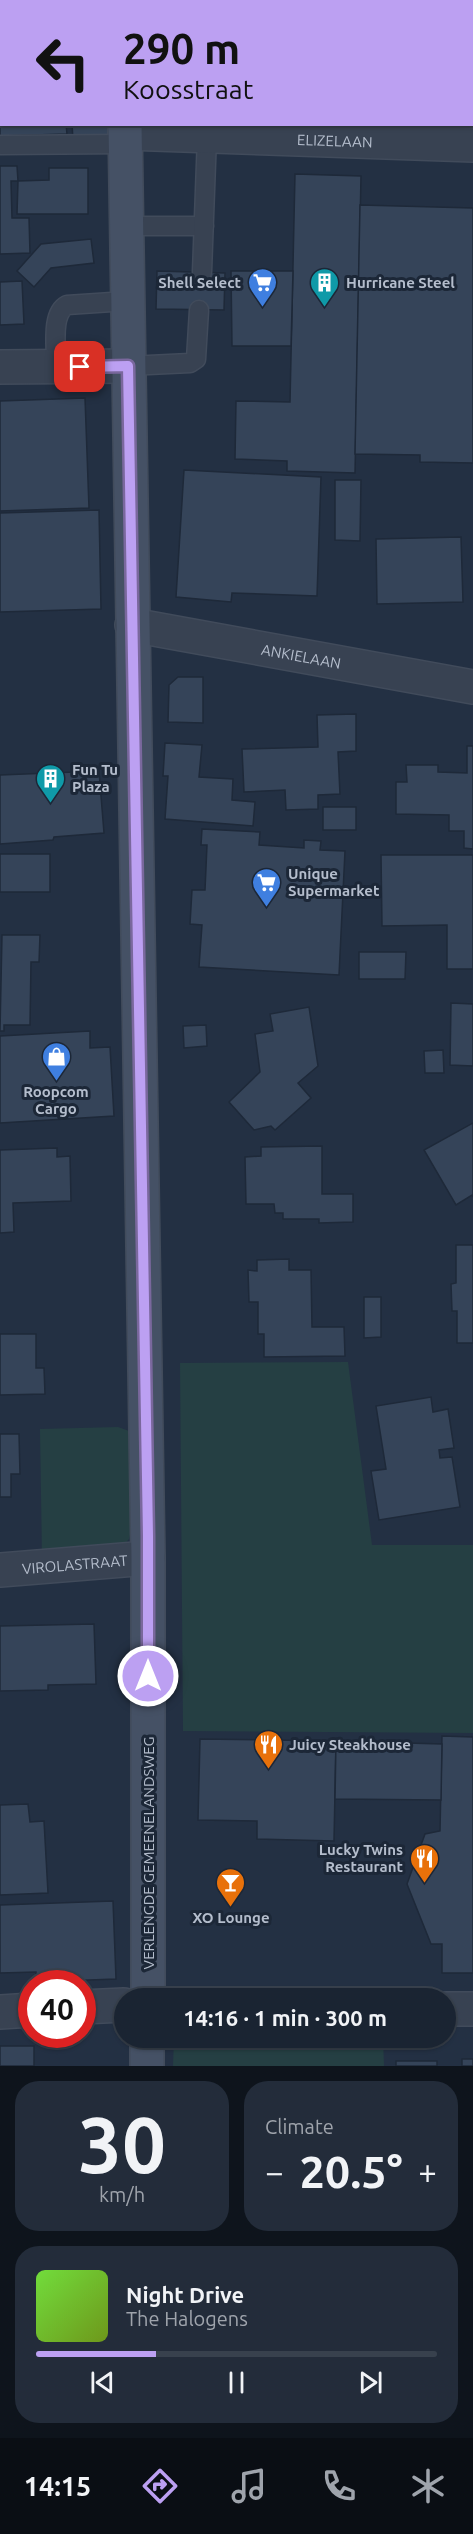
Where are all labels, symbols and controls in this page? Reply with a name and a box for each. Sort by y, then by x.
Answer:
icon: left [24,24,102,102]
text: 290 m [123,25,240,72]
text: Koosstraat [123,74,253,104]
street label: ELIZELAAN [297,130,373,150]
supermarket icon: Shell Select [246,266,278,308]
building icon: Hurricane Steel [309,266,341,308]
place label: Shell Select [158,274,242,291]
place label: Hurricane Steel [346,274,455,291]
pin [54,341,105,392]
icon: arrive [63,350,96,383]
street label: ANKIELAAN [260,640,342,671]
place label: Fun Tu Plaza [72,761,118,795]
building icon: Fun Tu Plaza [35,762,67,804]
place label: Unique Supermarket [288,865,380,899]
supermarket icon: Unique Supermarket [251,866,283,908]
shop icon: Roopcom Cargo [40,1040,72,1082]
place label: Roopcom Cargo [23,1083,89,1117]
street label: VIROLASTRAAT [21,1551,129,1577]
position arrow [116,1644,180,1708]
restaurant icon: Juicy Steakhouse [252,1728,284,1770]
place label: Juicy Steakhouse [289,1736,411,1753]
street label: VERLENGDE GEMEENELANDSWEG [140,1737,157,1969]
place label: Lucky Twins Restaurant [319,1841,404,1875]
restaurant icon: Lucky Twins Restaurant [408,1842,440,1884]
bar icon: XO Lounge [215,1866,247,1908]
place label: XO Lounge [192,1909,270,1926]
speed limit sign: 40 [18,1970,96,2048]
text: 14:16 · 1 min · 300 m [183,2005,387,2030]
text: 30 [78,2100,166,2188]
text: Climate [265,2115,334,2138]
text: 20.5° [299,2146,403,2197]
text: − [265,2153,284,2190]
text: + [418,2153,437,2190]
text: km/h [99,2183,145,2206]
text: Night Drive [126,2282,244,2307]
text: The Halogens [126,2307,248,2330]
icon: previous [86,2366,119,2399]
icon: pause [220,2366,253,2399]
icon: next [354,2366,387,2399]
icon: directions [139,2465,181,2507]
icon: music [228,2465,270,2507]
icon: phone [318,2465,360,2507]
icon: climate [407,2465,449,2507]
text: 14:15 [24,2471,91,2501]

